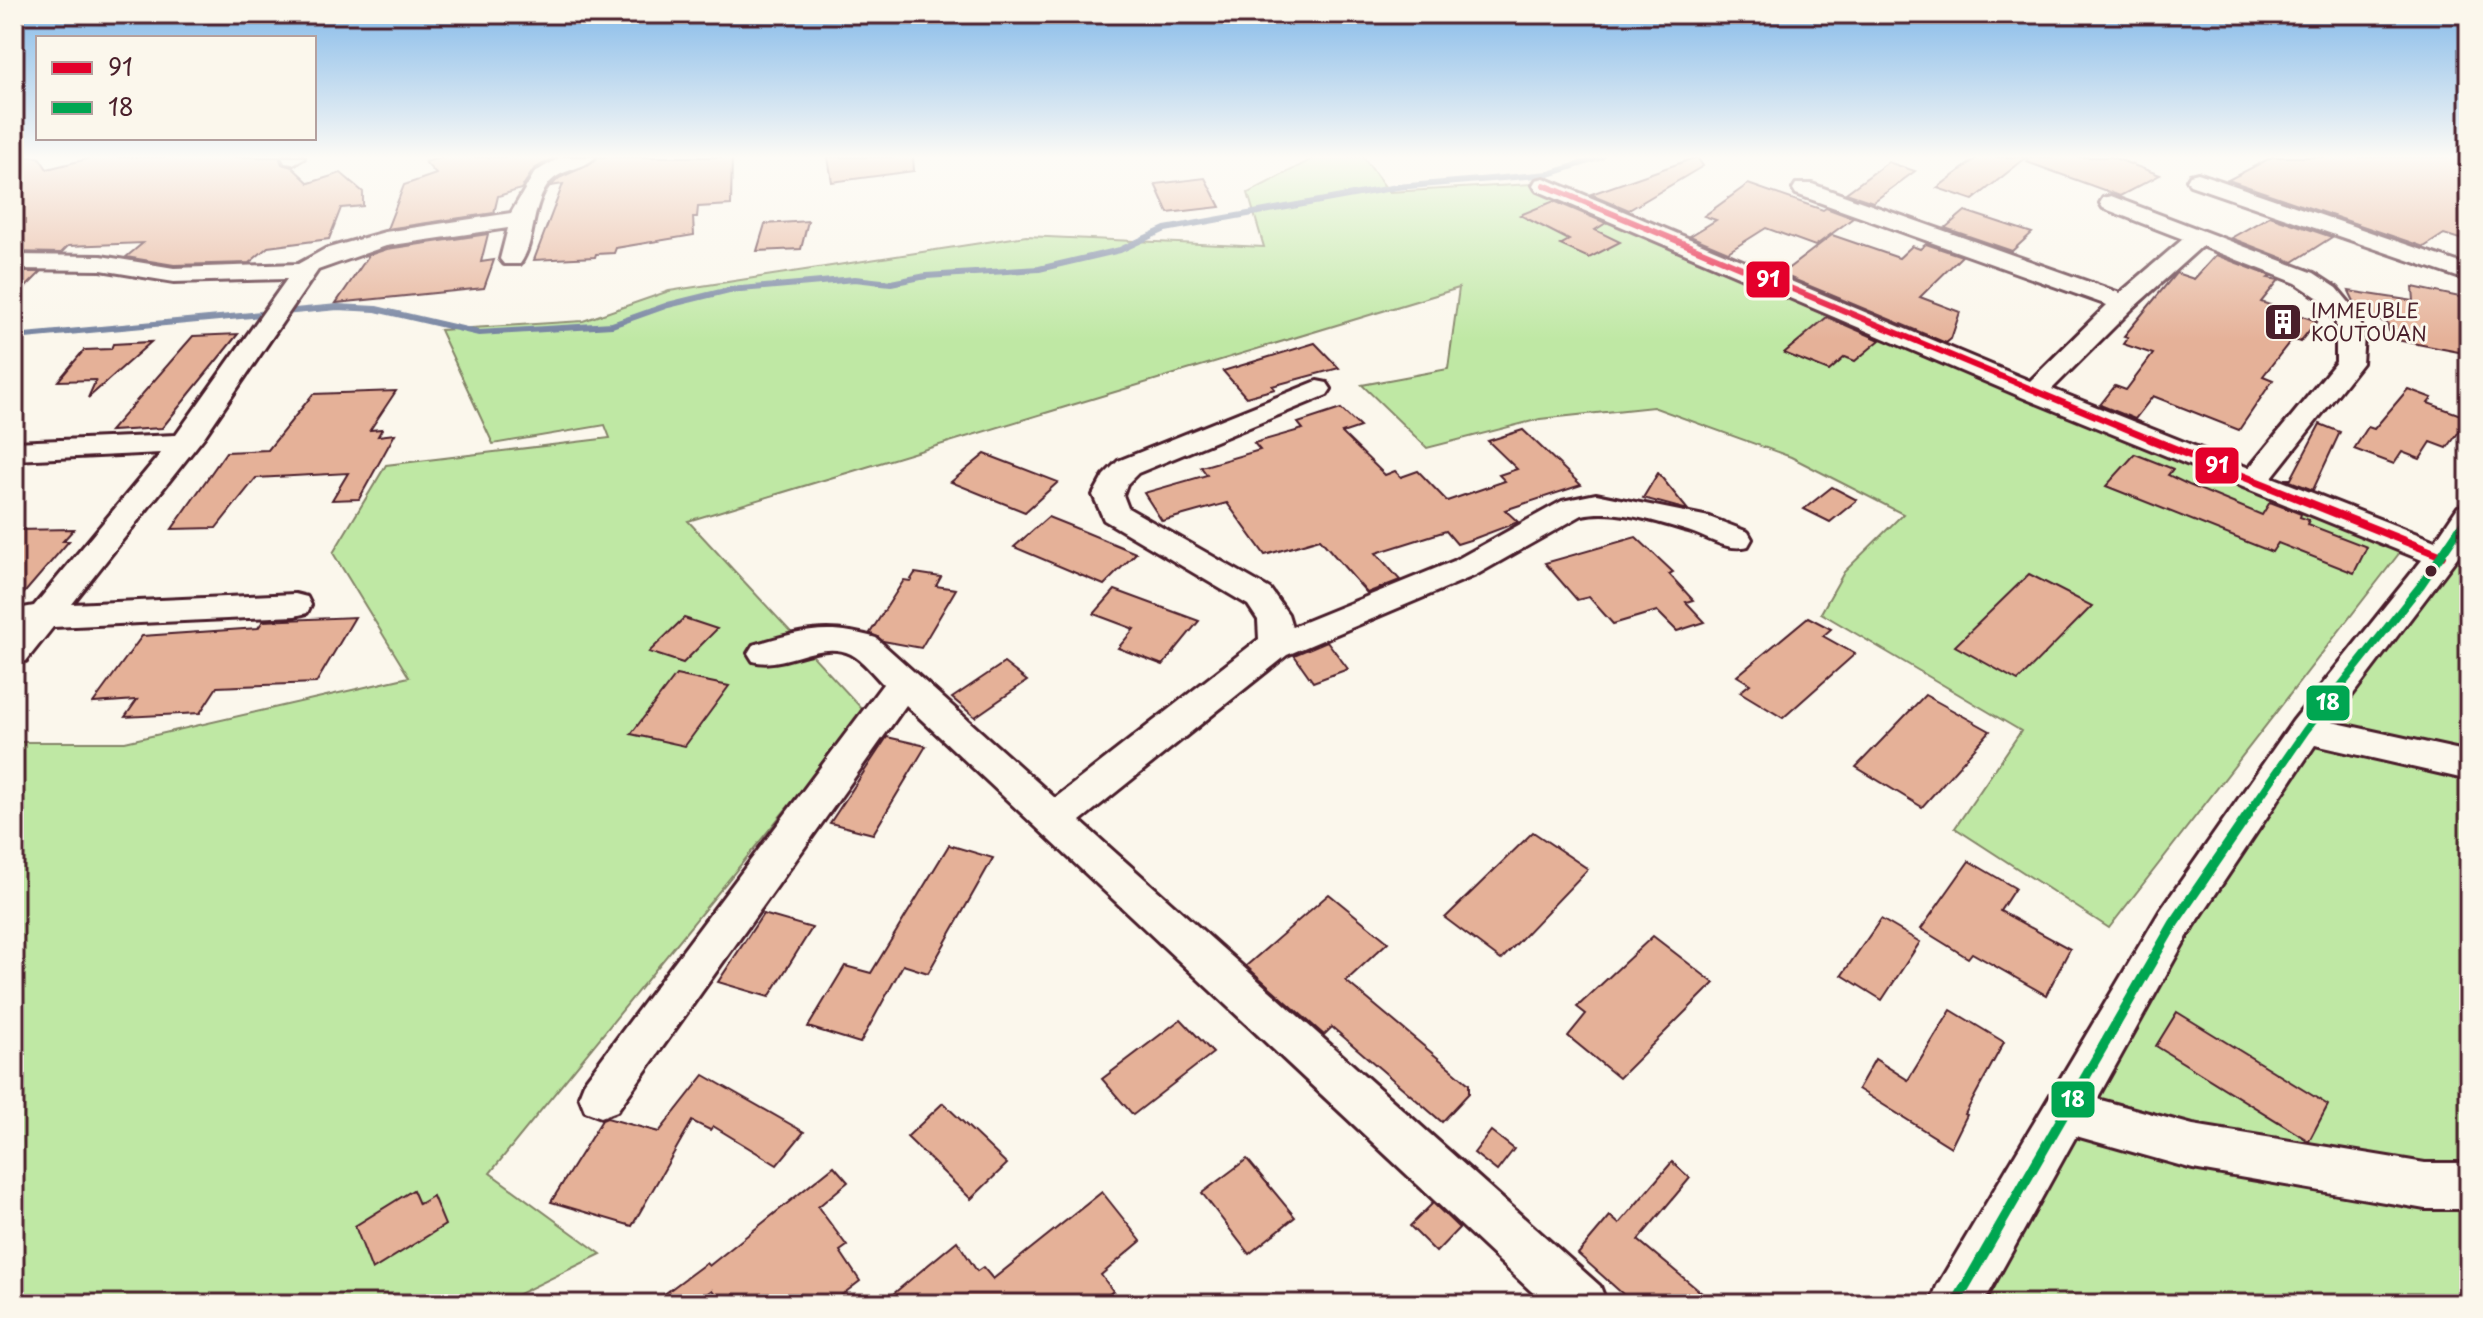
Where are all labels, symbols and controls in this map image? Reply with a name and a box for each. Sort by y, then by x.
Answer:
legend [36,36,316,140]
text: 91 [108,48,133,84]
text: 18 [108,88,134,124]
line badge: 91 [1745,260,1791,299]
text: 91 [1756,261,1780,294]
place label: IMMEUBLE KOUTOUAN [2311,295,2427,348]
building icon: IMMEUBLE KOUTOUAN [2262,301,2304,343]
line badge: 91 [2194,446,2240,485]
text: 91 [2205,447,2229,480]
unlabelled marker [2423,563,2439,579]
line badge: 18 [2305,684,2351,722]
text: 18 [2316,684,2340,717]
line badge: 18 [2050,1080,2096,1119]
text: 18 [2061,1081,2085,1114]

